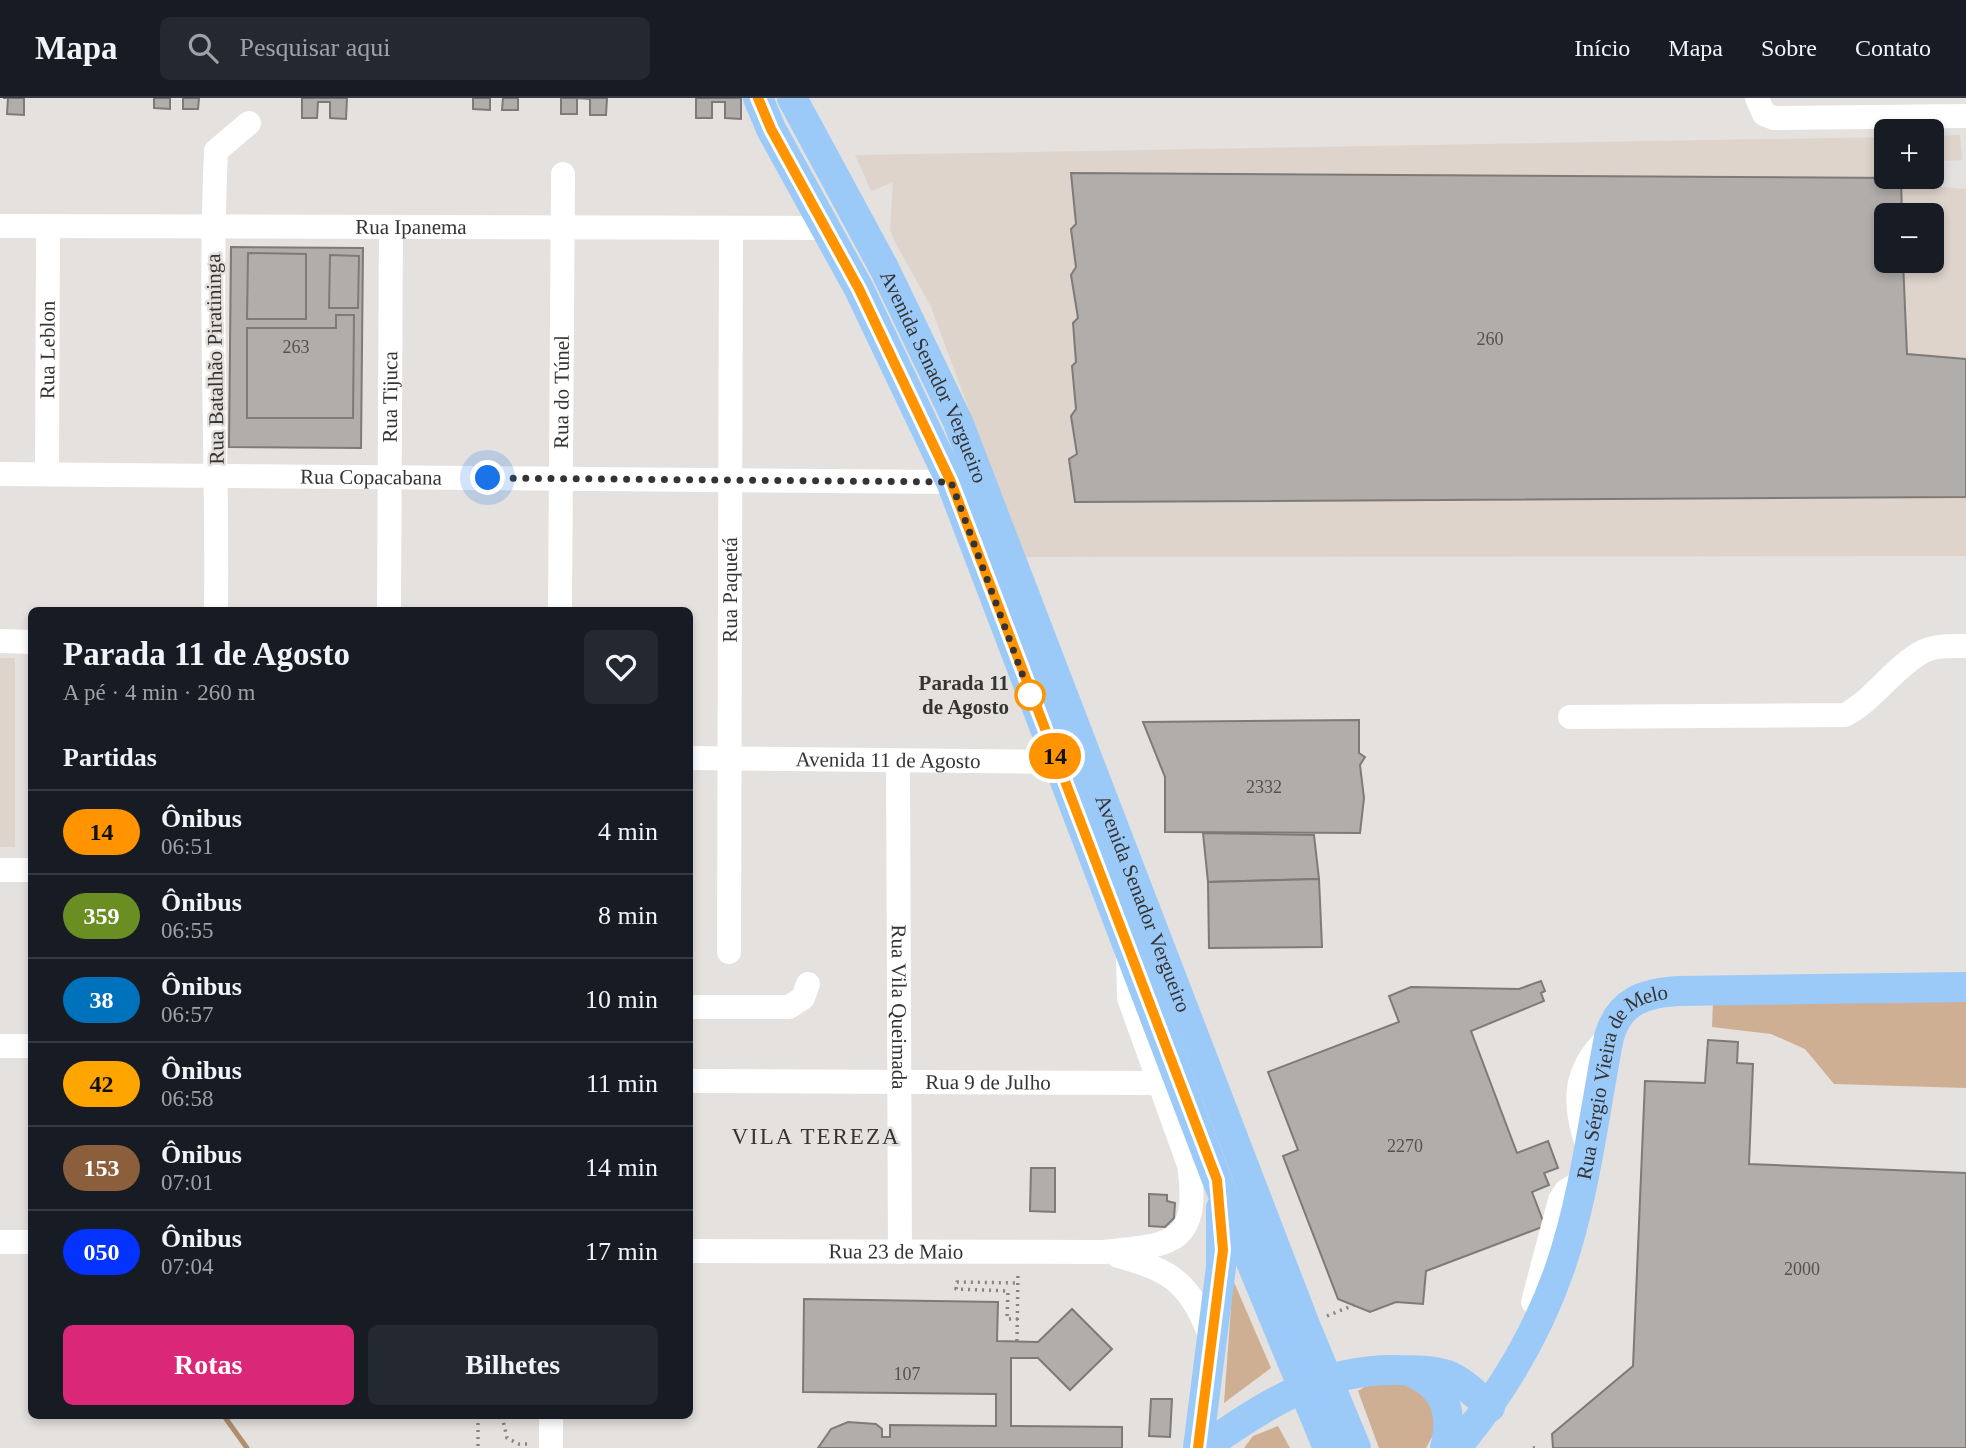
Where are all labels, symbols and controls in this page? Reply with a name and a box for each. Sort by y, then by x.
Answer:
search box [160,17,650,80]
icon: search [184,29,222,67]
text: Mapa [35,30,118,66]
text: Pesquisar aqui [240,33,390,62]
text: Início [1574,35,1630,61]
text: Mapa [1668,35,1723,61]
text: Sobre [1761,35,1817,61]
text: Contato [1855,35,1931,61]
map controls [1874,119,1944,273]
button: + [1874,119,1944,189]
button: − [1874,203,1944,273]
street label: Rua Ipanema [355,215,467,239]
street label: Rua Batalhão Piratininga [201,253,229,465]
street label: Avenida Senador Vergueiro [875,267,992,486]
street label: Rua Leblon [35,300,60,399]
house number: 260 [1477,329,1504,349]
street label: Rua do Túnel [549,335,574,449]
house number: 263 [283,337,310,357]
street label: Rua Tijuca [378,350,402,443]
your location [470,460,505,495]
street label: Rua Copacabana [300,465,443,490]
street label: Rua Paquetá [718,536,742,643]
button: heart [584,630,658,704]
text: Parada 11 de Agosto [63,636,350,672]
place label: Parada 11 de Agosto [919,671,1009,719]
text: A pé · 4 min · 260 m [63,680,255,705]
marker: Parada 11 de Agosto [1015,680,1045,710]
line badge: 14 [1024,733,1086,779]
text: Partidas [63,743,157,772]
text: 14 [1043,743,1067,769]
street label: Avenida 11 de Agosto [795,747,981,773]
house number: 2332 [1246,777,1282,797]
street label: Avenida Senador Vergueiro [1090,791,1196,1016]
text: Ônibus [161,804,242,833]
text: 4 min [598,817,658,846]
text: 14 [90,819,114,845]
text: 06:51 [161,834,213,859]
text: Ônibus [161,888,242,917]
text: 8 min [598,901,658,930]
text: 359 [84,903,120,929]
text: 06:55 [161,918,213,943]
street label: Rua Vila Queimada [887,924,911,1090]
text: Ônibus [161,972,242,1001]
street label: Rua Sérgio Vieira de Melo [1572,980,1669,1182]
text: 10 min [585,985,658,1014]
text: 38 [90,987,114,1013]
text: 06:57 [161,1002,213,1027]
text: Ônibus [161,1056,242,1085]
text: 11 min [586,1069,658,1098]
street label: Rua 9 de Julho [925,1070,1051,1095]
text: 42 [90,1071,114,1097]
text: 06:58 [161,1086,213,1111]
district label: VILA TEREZA [731,1124,901,1149]
house number: 2270 [1387,1136,1423,1156]
text: Ônibus [161,1140,242,1169]
text: 14 min [585,1153,658,1182]
text: 153 [84,1155,120,1181]
text: 07:01 [161,1170,213,1195]
text: Ônibus [161,1224,242,1253]
text: 17 min [585,1237,658,1266]
text: 050 [84,1239,120,1265]
street label: Rua 23 de Maio [829,1239,963,1264]
text: 07:04 [161,1254,213,1279]
house number: 2000 [1784,1259,1820,1279]
button: Rotas [63,1325,354,1405]
button: Bilhetes [368,1325,658,1405]
house number: 107 [894,1364,921,1384]

